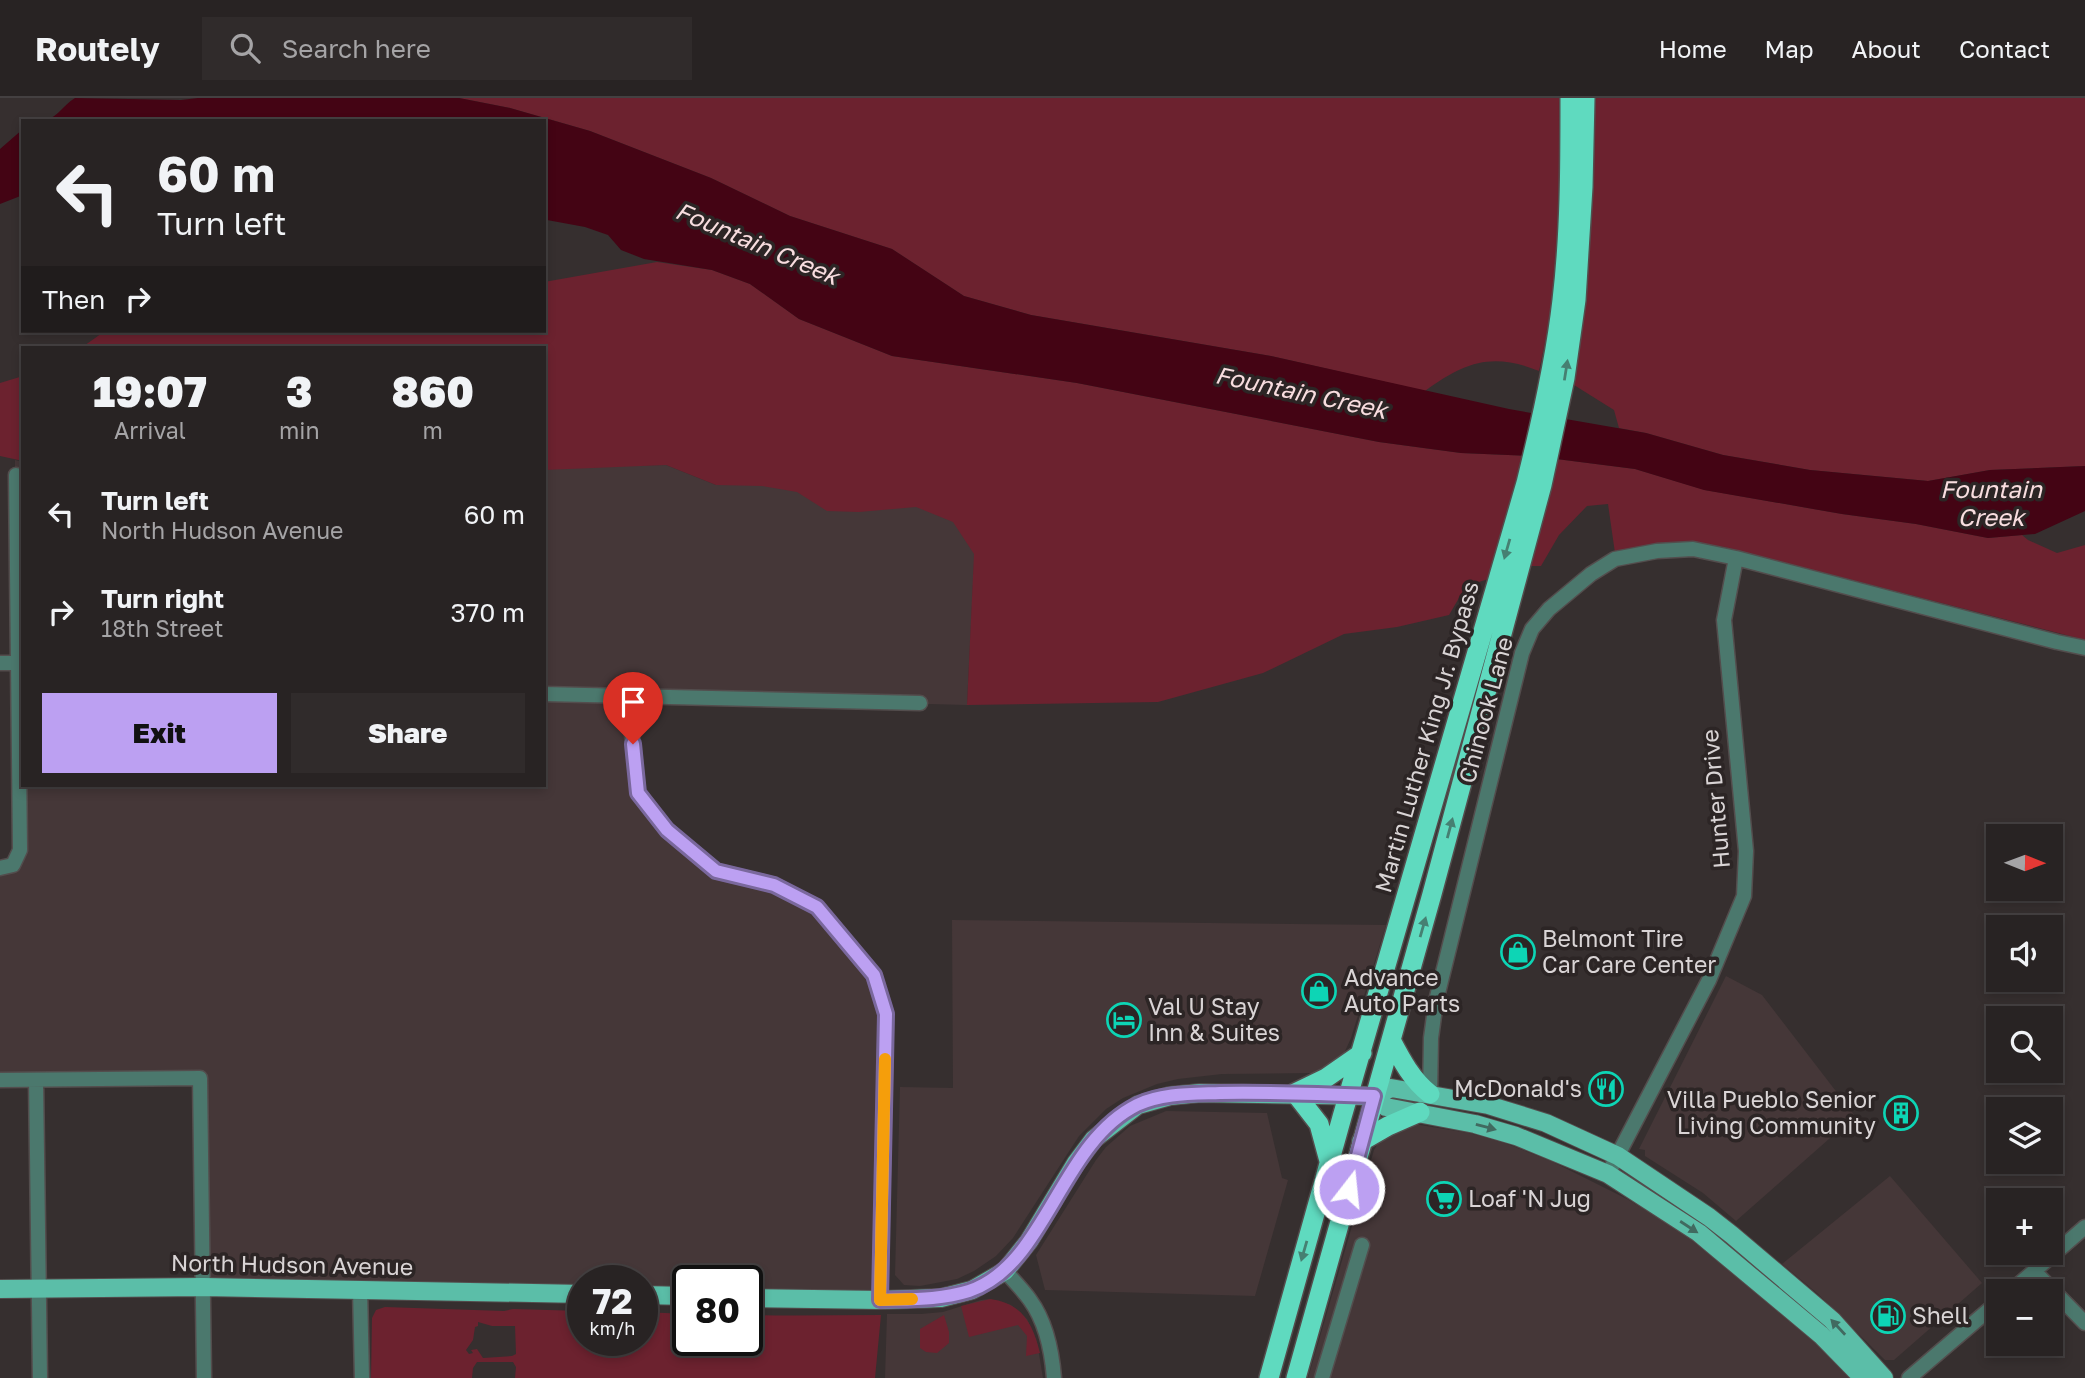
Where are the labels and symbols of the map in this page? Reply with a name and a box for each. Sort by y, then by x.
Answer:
water label: Fountain Creek [672,195,846,291]
water label: Fountain Creek [1213,359,1392,424]
one-way arrow [1561,359,1572,381]
water label: Fountain Creek [1940,474,2043,531]
one-way arrow [1501,538,1512,560]
street label: Martin Luther King Jr. Bypass [1368,578,1484,896]
street label: Chinook Lane [1452,634,1518,786]
pin [603,672,663,744]
street label: Hunter Drive [1695,728,1735,870]
one-way arrow [1445,817,1456,839]
north arrow [1986,824,2063,901]
one-way arrow [1418,917,1428,938]
place label: Belmont Tire Car Care Center [1542,924,1716,978]
shop icon: Belmont Tire Car Care Center [1499,933,1537,971]
place label: Advance Auto Parts [1344,963,1460,1017]
shop icon: Advance Auto Parts [1300,972,1338,1010]
place label: Val U Stay Inn & Suites [1148,992,1280,1046]
hotel icon: Val U Stay Inn & Suites [1105,1001,1143,1039]
restaurant icon: McDonald's [1587,1070,1625,1108]
place label: McDonald's [1454,1074,1582,1102]
place label: Villa Pueblo Senior Living Community [1667,1085,1876,1139]
building icon: Villa Pueblo Senior Living Community [1882,1094,1920,1132]
one-way arrow [1476,1122,1497,1132]
position arrow [1312,1152,1386,1226]
supermarket icon: Loaf 'N Jug [1425,1180,1463,1218]
place label: Loaf 'N Jug [1468,1184,1591,1212]
one-way arrow [1679,1220,1699,1233]
one-way arrow [1298,1240,1309,1262]
street label: North Hudson Avenue [171,1248,413,1280]
speed limit sign: 80 [672,1265,763,1356]
fuel station icon: Shell [1869,1297,1907,1335]
place label: Shell [1912,1301,1969,1329]
one-way arrow [1830,1318,1846,1336]

